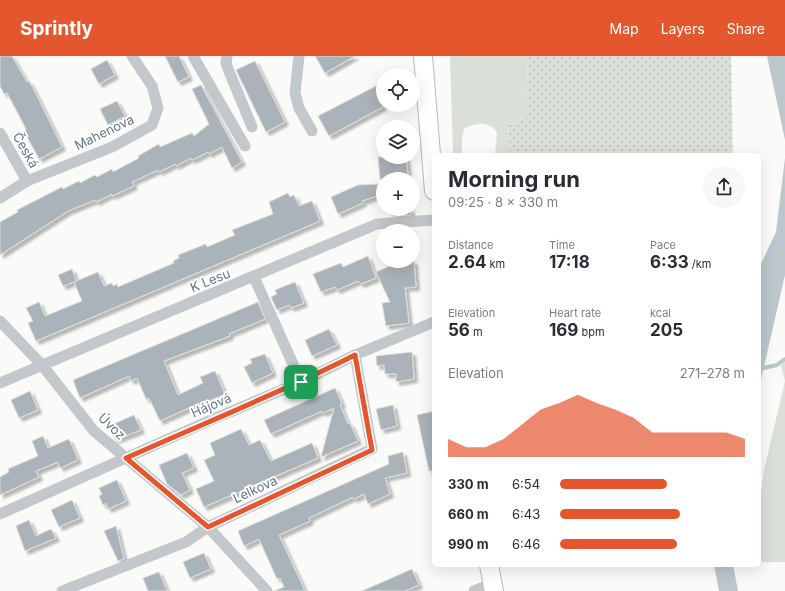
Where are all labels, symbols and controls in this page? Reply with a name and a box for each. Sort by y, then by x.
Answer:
text: Sprintly [20,17,93,40]
text: Map [610,20,639,37]
text: Layers [661,20,705,37]
text: Share [727,20,765,37]
map controls [376,68,420,268]
button: locate [376,68,420,112]
street label: Mahenova [72,111,136,153]
button: layers [376,120,420,164]
street label: Česká [10,129,42,171]
text: Morning run [448,166,580,192]
button: share [703,166,745,208]
button: + [376,172,420,216]
text: 09:25 · 8 × 330 m [448,194,558,210]
button: − [376,224,420,268]
text: Distance [448,238,493,252]
text: Time [549,238,575,252]
text: Pace [650,238,676,252]
text: 2.64 [448,252,486,272]
text: 17:18 [549,252,590,272]
text: 6:33 [650,252,689,272]
text: km [486,257,505,271]
text: /km [689,257,711,271]
street label: K Lesu [188,265,232,295]
text: Elevation [448,306,495,320]
text: Heart rate [549,306,601,320]
text: kcal [650,306,671,320]
text: 56 [448,320,470,340]
text: 169 [549,320,578,340]
text: 205 [650,320,683,340]
text: m [470,325,483,339]
text: bpm [578,325,605,339]
pin [284,365,318,399]
text: Elevation [448,365,504,381]
text: 271–278 m [680,365,745,381]
icon: arrive [290,371,312,393]
street label: Hájová [188,389,234,421]
street label: Úvoz [95,409,129,443]
street label: Lelkova [230,472,280,506]
text: 330 m [448,476,489,492]
text: 6:54 [512,476,540,492]
text: 660 m [448,506,489,522]
text: 6:43 [512,506,540,522]
text: 990 m [448,536,489,552]
text: 6:46 [512,536,540,552]

